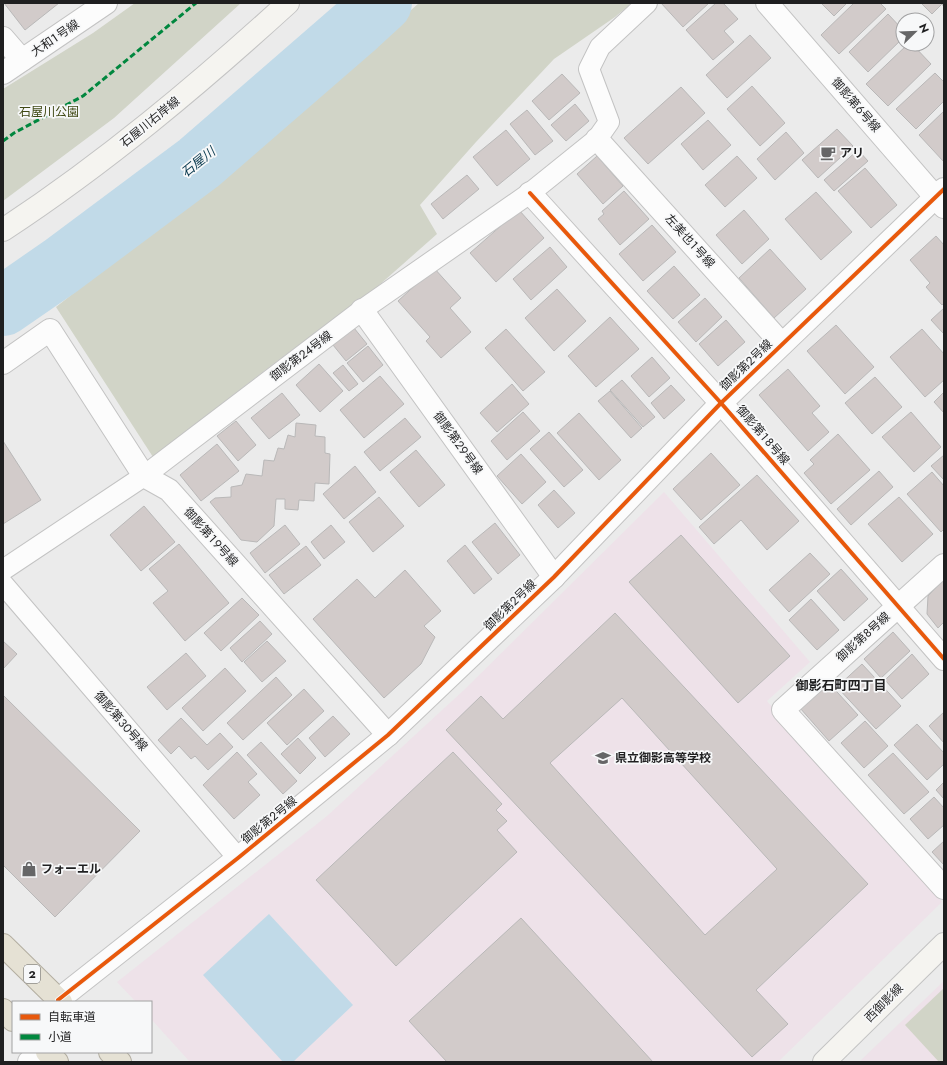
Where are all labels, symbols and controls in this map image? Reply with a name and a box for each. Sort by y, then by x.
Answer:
north arrow [895,12,935,52]
street label: 大和１号線 [27,15,83,61]
text: N [915,21,933,35]
street label: 御影第６号線 [827,74,885,136]
street label: 石屋川右岸線 [116,92,184,152]
park label: 石屋川公園 [19,103,79,121]
water label: 石屋川 [177,141,221,182]
cafe icon: アリ [819,144,837,162]
place label: アリ [840,144,864,162]
street label: 左美也１号線 [661,210,719,272]
street label: 御影第２４号線 [266,327,336,385]
street label: 御影第２号線 [716,335,776,395]
street label: 御影第１８号線 [732,401,794,469]
street label: 御影第２９号線 [429,408,487,478]
street label: 御影第１９号線 [180,504,242,570]
street label: 御影第２号線 [480,575,540,635]
street label: 御影第８号線 [832,608,894,666]
district label: 御影石町四丁目 [795,676,887,695]
street label: 御影第３０号線 [90,687,152,755]
school or university icon: 県立御影高等学校 [594,749,612,767]
place label: 県立御影高等学校 [615,749,711,767]
street label: 御影第２号線 [237,792,301,848]
shop icon: フォーエル [20,860,38,878]
place label: フォーエル [41,860,101,878]
road number: 2 [24,965,40,983]
street label: 西御影線 [861,980,907,1026]
legend [12,1001,152,1053]
text: 自転車道 [48,1008,96,1026]
text: 小道 [48,1028,72,1046]

